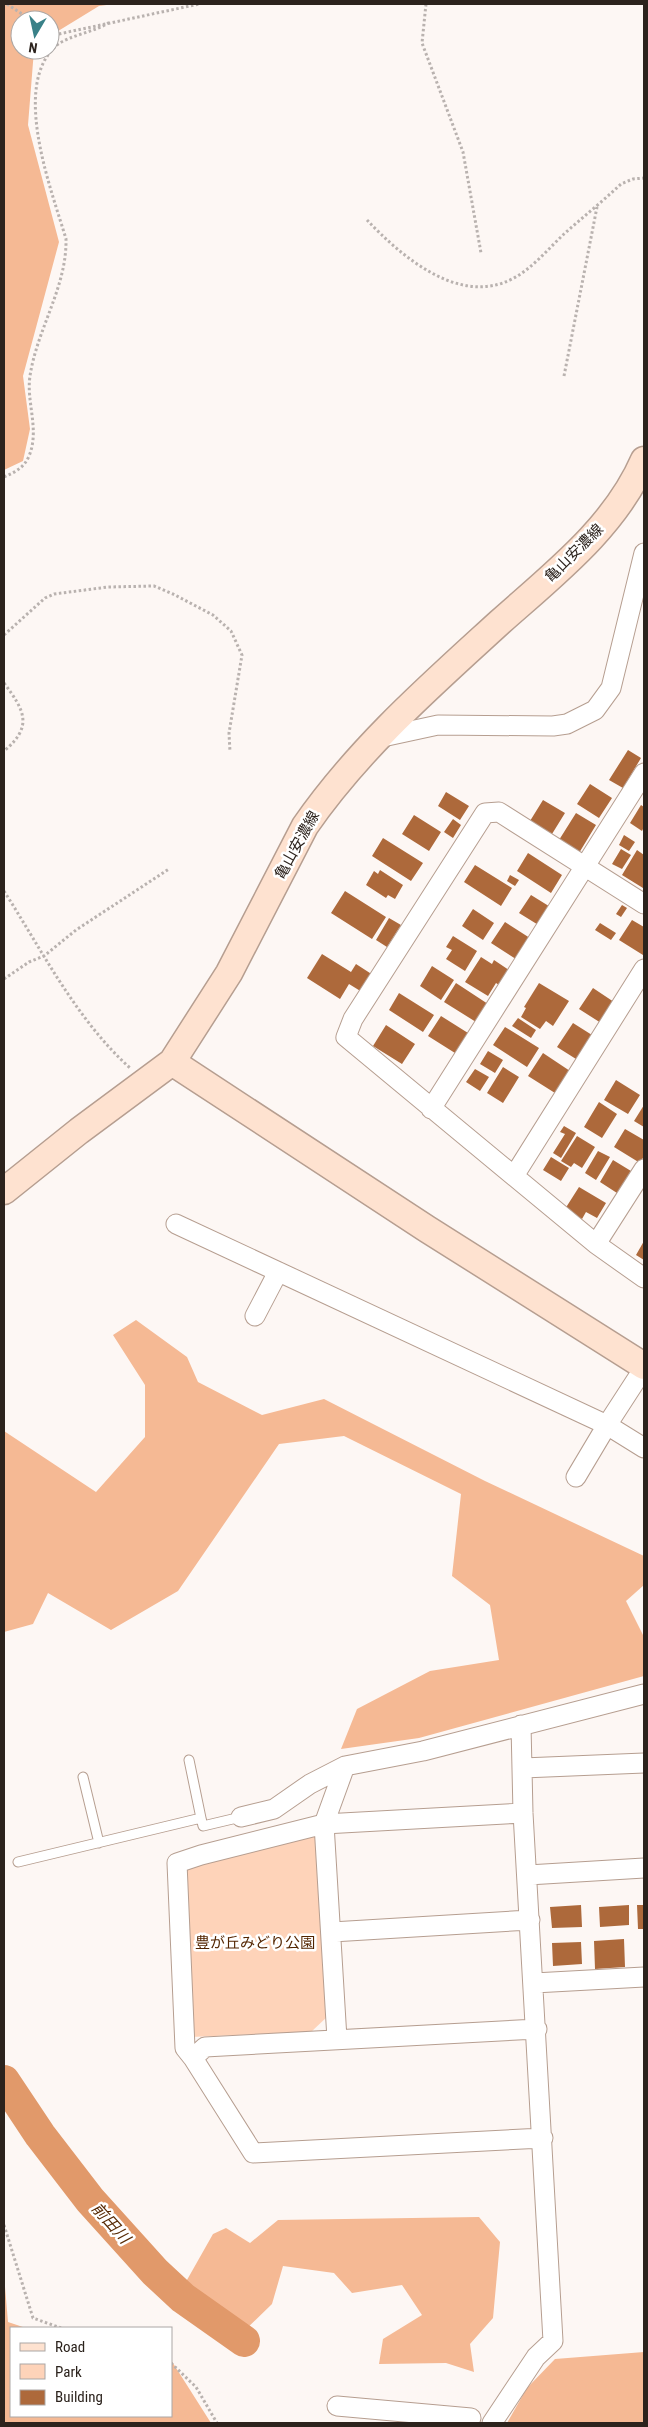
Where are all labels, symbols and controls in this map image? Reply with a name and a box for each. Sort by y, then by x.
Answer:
north arrow [10,10,60,60]
text: N [27,39,38,56]
street label: 亀山安濃線 [541,520,607,586]
street label: 亀山安濃線 [271,808,323,882]
park label: 豊が丘みどり公園 [195,1934,315,1952]
water label: 前田川 [88,2199,135,2249]
legend [10,2327,172,2417]
text: Road [55,2338,85,2356]
text: Park [55,2363,82,2381]
text: Building [55,2388,103,2406]

